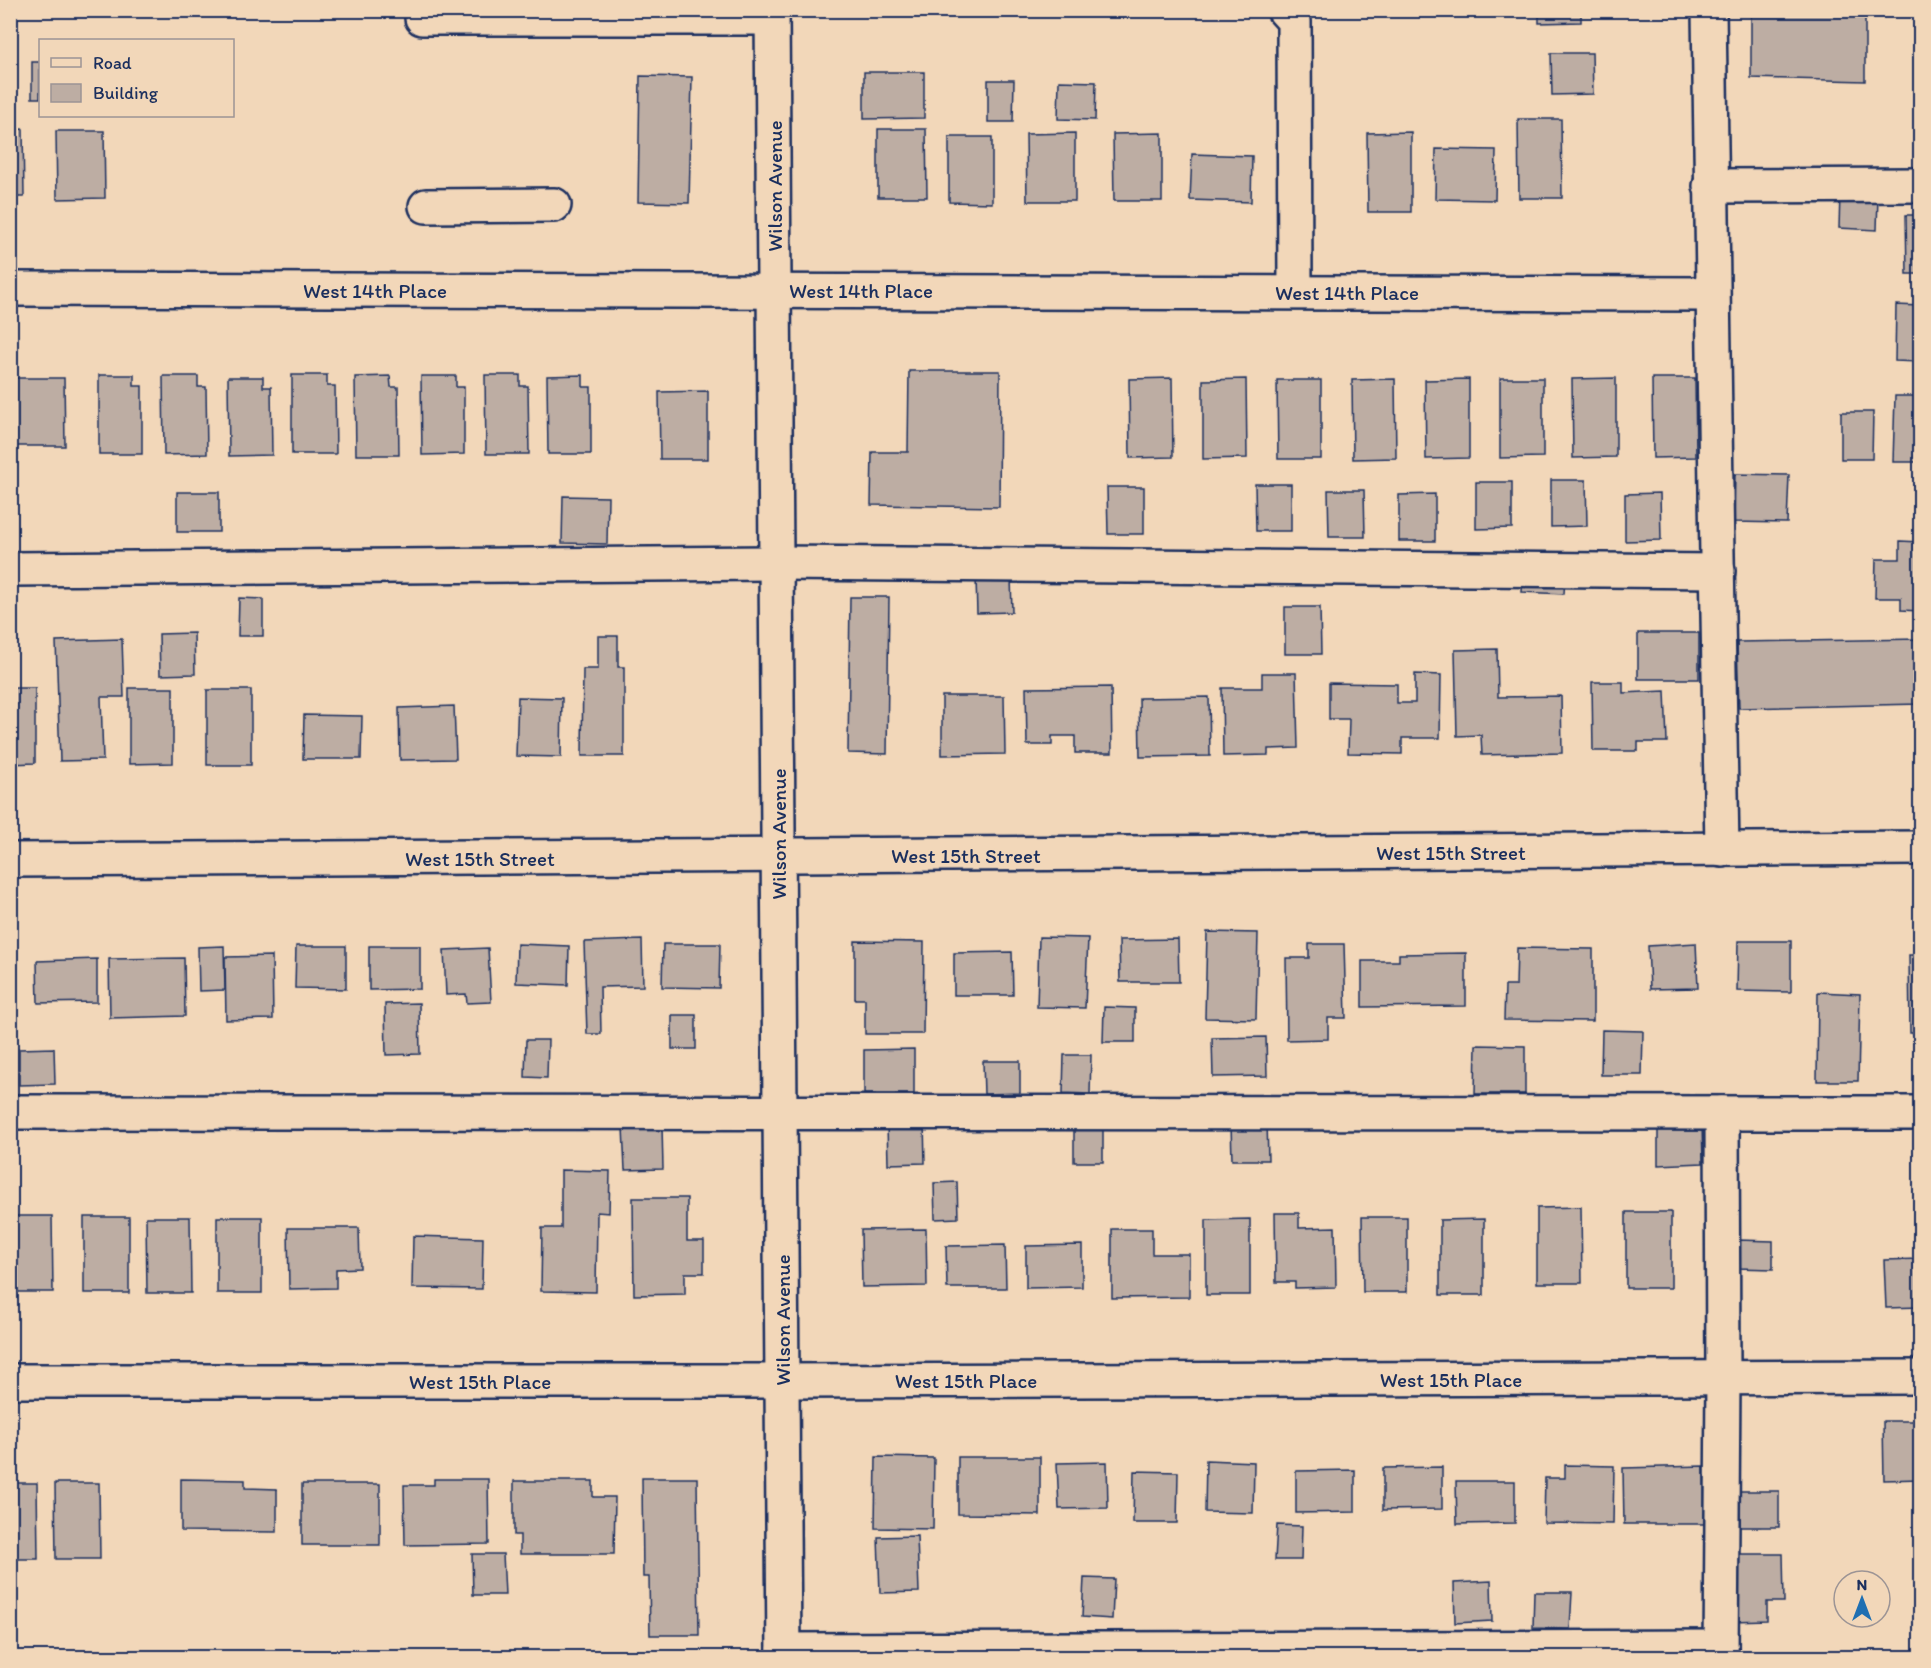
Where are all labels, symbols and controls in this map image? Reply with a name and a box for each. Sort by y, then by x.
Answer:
legend [39,39,234,117]
text: Road [93,52,132,74]
text: Building [93,82,159,104]
street label: Wilson Avenue [762,120,787,252]
street label: West 14th Place [303,278,447,303]
street label: West 14th Place [789,278,933,303]
street label: West 14th Place [1275,280,1419,305]
street label: Wilson Avenue [766,768,791,900]
street label: West 15th Street [1376,840,1526,865]
street label: West 15th Street [891,843,1041,868]
street label: West 15th Street [405,846,555,871]
street label: Wilson Avenue [770,1254,795,1386]
street label: West 15th Place [1380,1367,1522,1392]
street label: West 15th Place [895,1368,1037,1393]
street label: West 15th Place [409,1369,551,1394]
north arrow [1832,1569,1892,1629]
text: N [1857,1575,1867,1594]

